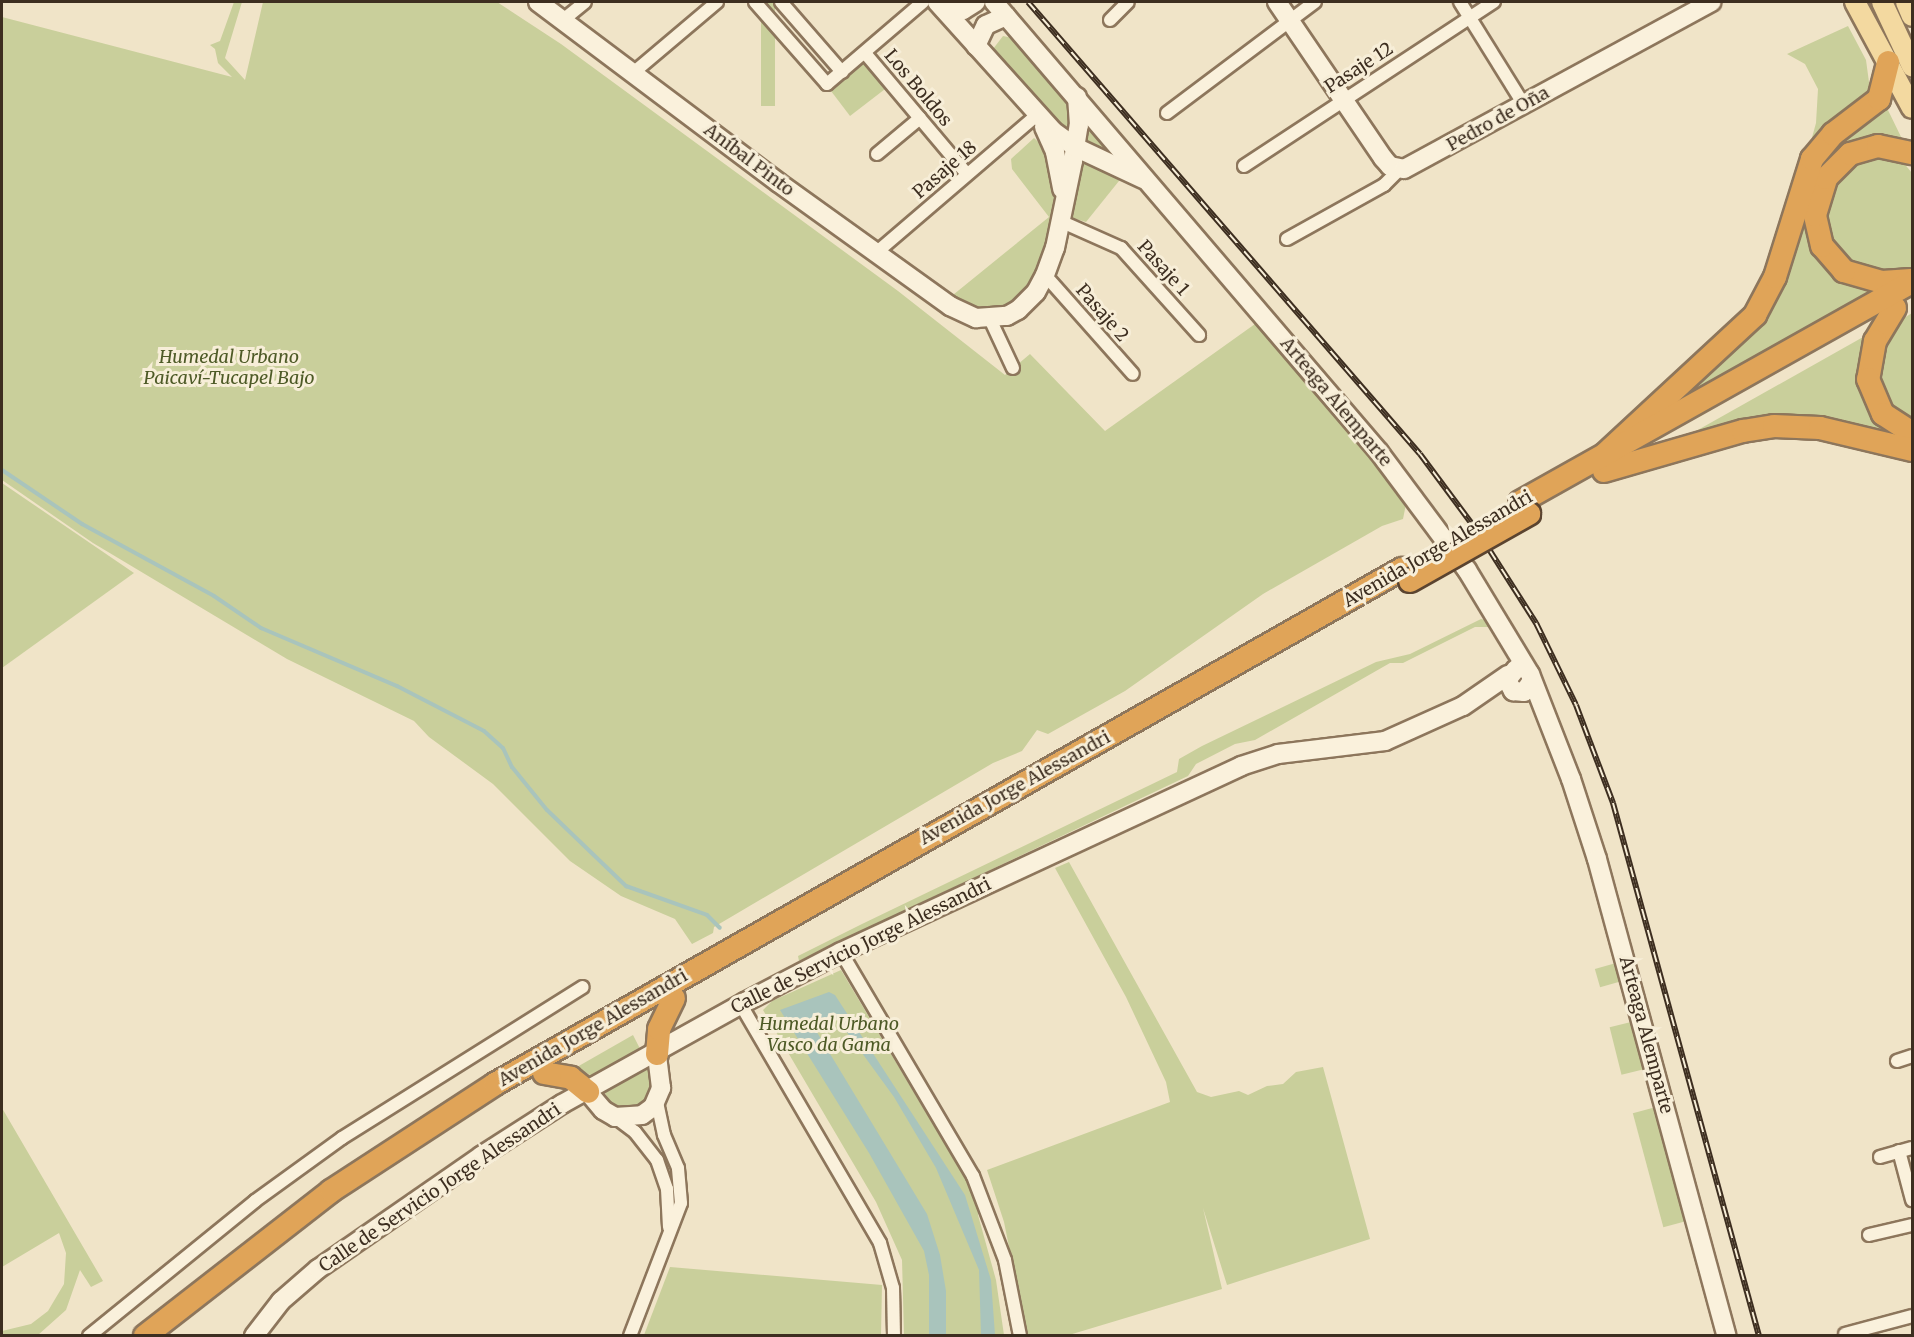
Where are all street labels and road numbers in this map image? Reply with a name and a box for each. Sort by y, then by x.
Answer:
street label: Pasaje 12 [1321,38,1397,98]
street label: Los Boldos [880,45,956,131]
street label: Pedro de Oña [1443,82,1553,156]
street label: Aníbal Pinto [700,119,798,201]
street label: Pasaje 18 [909,137,981,203]
street label: Pasaje 1 [1133,236,1193,300]
street label: Pasaje 2 [1071,280,1133,346]
street label: Arteaga Alemparte [1276,333,1396,471]
street label: Avenida Jorge Alessandri [1340,486,1536,612]
street label: Avenida Jorge Alessandri [916,727,1114,849]
street label: Calle de Servicio Jorge Alessandri [727,873,995,1019]
street label: Arteaga Alemparte [1615,954,1677,1116]
street label: Avenida Jorge Alessandri [495,965,691,1091]
street label: Calle de Servicio Jorge Alessandri [315,1099,565,1277]

